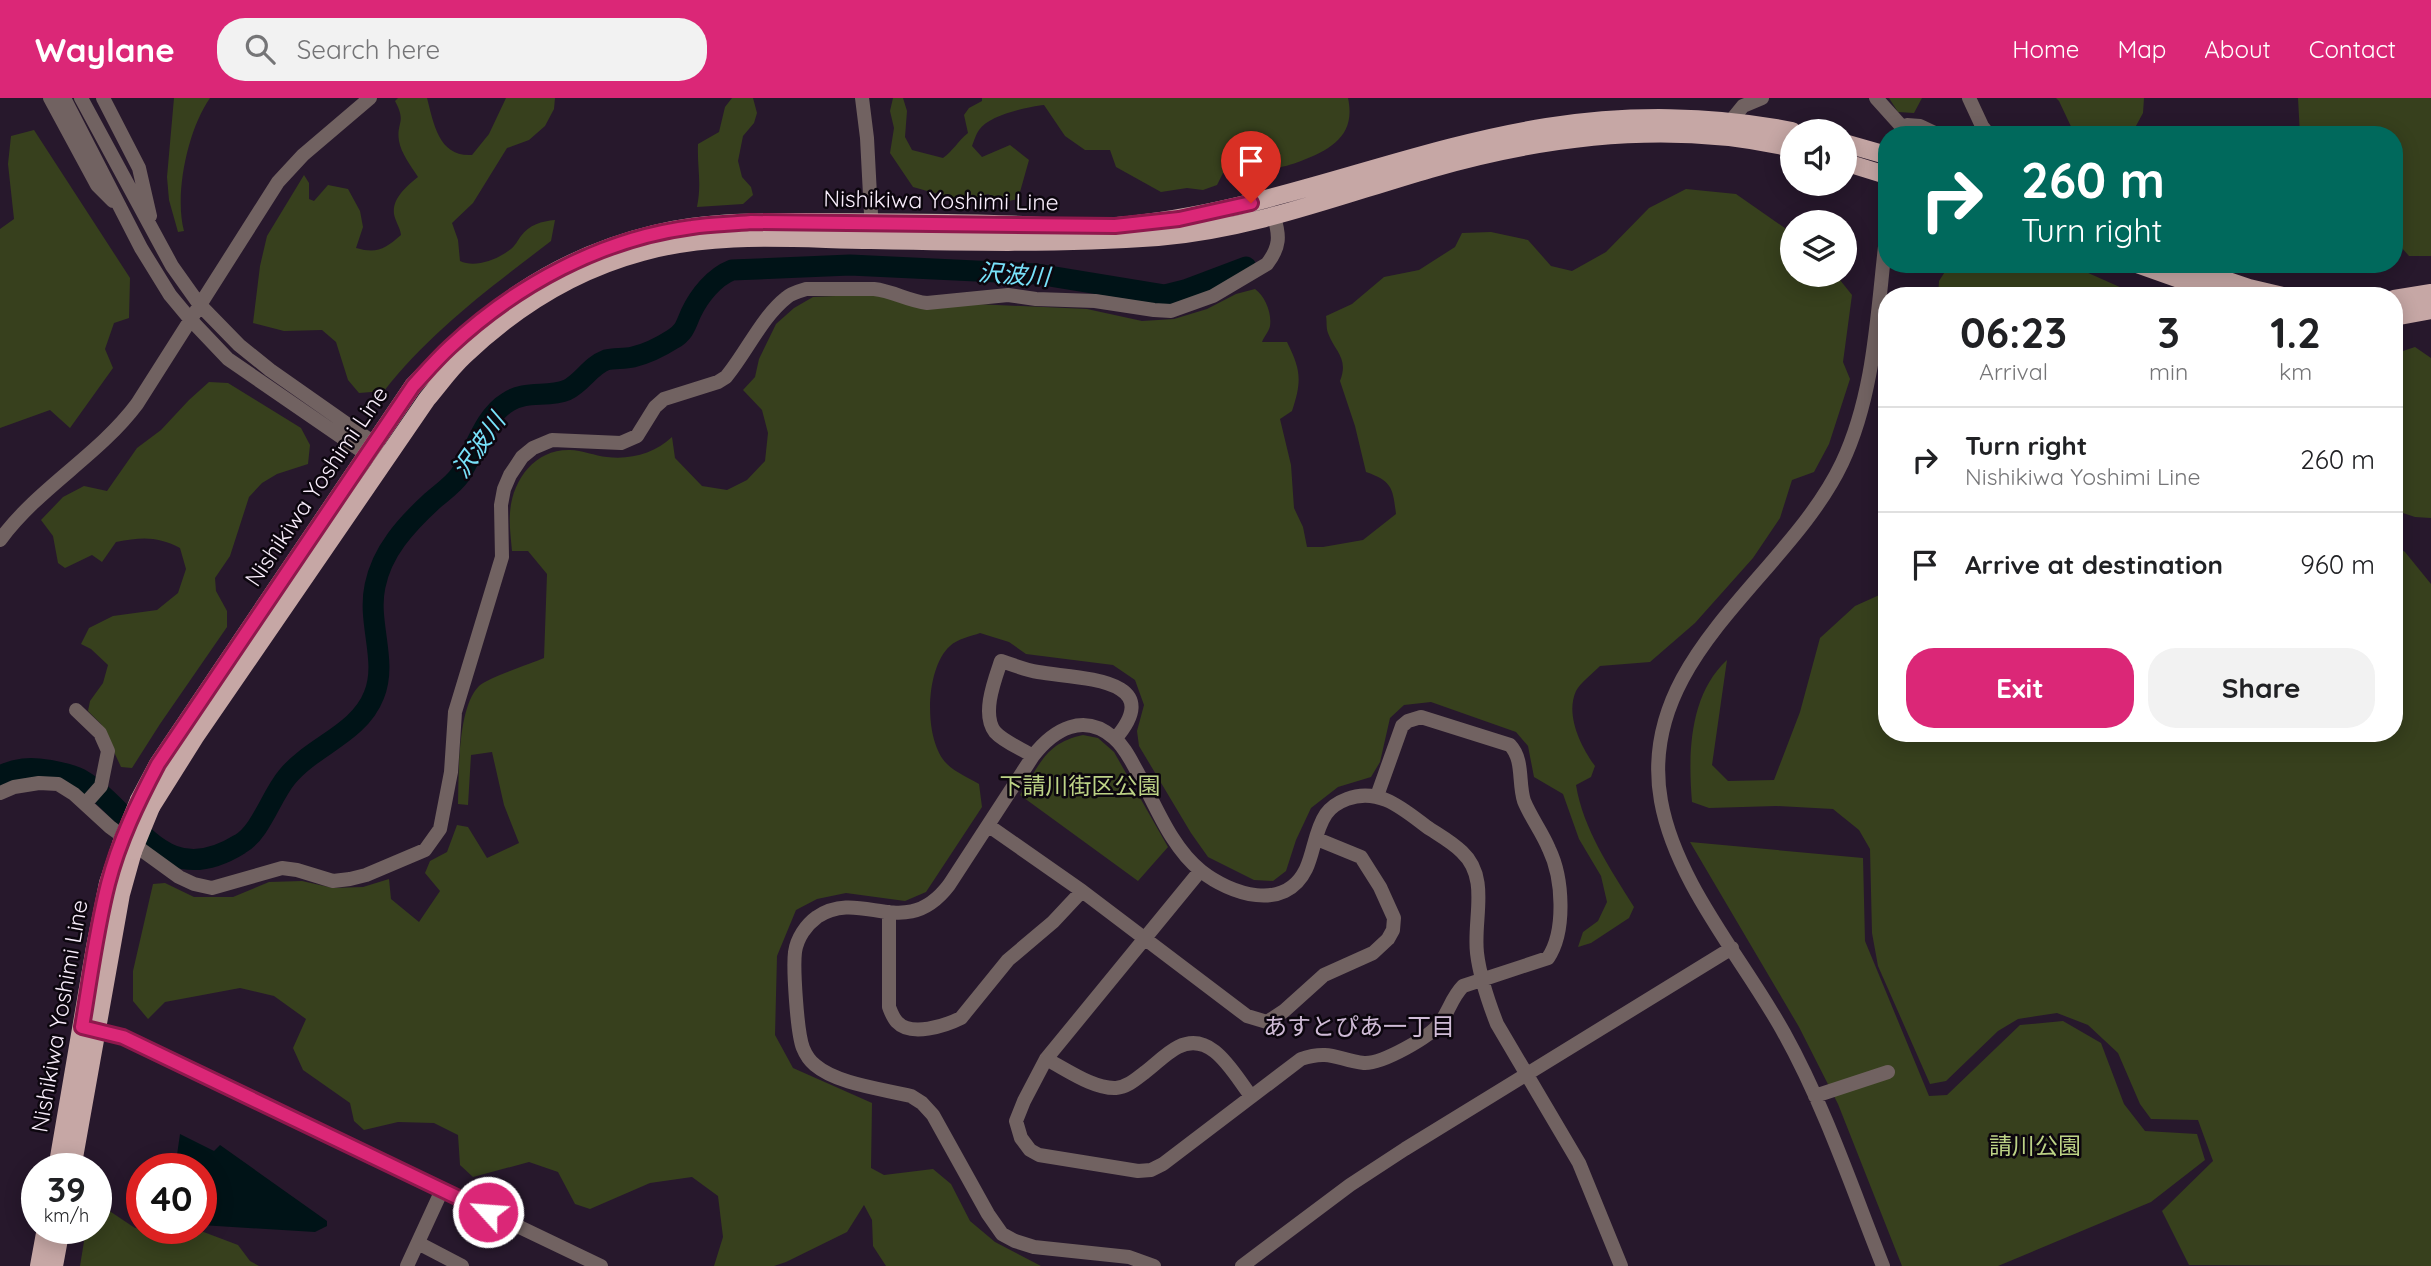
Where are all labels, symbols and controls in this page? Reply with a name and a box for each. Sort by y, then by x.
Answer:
search box [217,18,707,81]
text: Waylane [35,29,175,70]
icon: search [241,30,279,68]
text: Search here [297,33,440,66]
text: Home [2012,34,2079,64]
text: Map [2117,34,2166,64]
text: About [2204,34,2271,64]
text: Contact [2309,34,2396,64]
map controls [1780,119,1857,287]
button: sound [1780,119,1857,196]
pin [1221,131,1281,203]
icon: arrive [1232,142,1270,180]
text: 260 m [2021,149,2165,210]
icon: right [1906,154,1997,245]
street label: Nishikiwa Yoshimi Line [823,183,1059,217]
button: layers [1780,210,1857,287]
text: Turn right [2021,210,2162,250]
water label: 沢波川 [977,257,1054,292]
text: 06:23 [1960,306,2067,359]
text: 3 [2157,306,2180,359]
text: 1.2 [2270,306,2321,359]
text: Arrival [1979,357,2048,386]
text: min [2149,357,2188,386]
text: km [2279,357,2312,386]
street label: Nishikiwa Yoshimi Line [238,380,394,592]
water label: 沢波川 [445,404,513,483]
text: Turn right [1965,429,2087,462]
icon: right [1906,441,1944,479]
text: 260 m [2300,443,2375,476]
text: Nishikiwa Yoshimi Line [1965,462,2200,491]
icon: arrive [1906,546,1944,584]
text: Arrive at destination [1965,548,2223,581]
text: 960 m [2300,548,2375,581]
button: Exit [1906,648,2134,728]
button: Share [2148,648,2375,728]
park label: 下請川街区公園 [1000,771,1161,800]
street label: Nishikiwa Yoshimi Line [24,898,94,1134]
district label: あすとぴあ一丁目 [1263,1011,1455,1041]
park label: 請川公園 [1989,1131,2081,1160]
speed limit sign: 40 [126,1153,217,1244]
text: 39 [47,1167,86,1211]
position arrow [451,1175,525,1249]
text: km/h [44,1204,89,1227]

